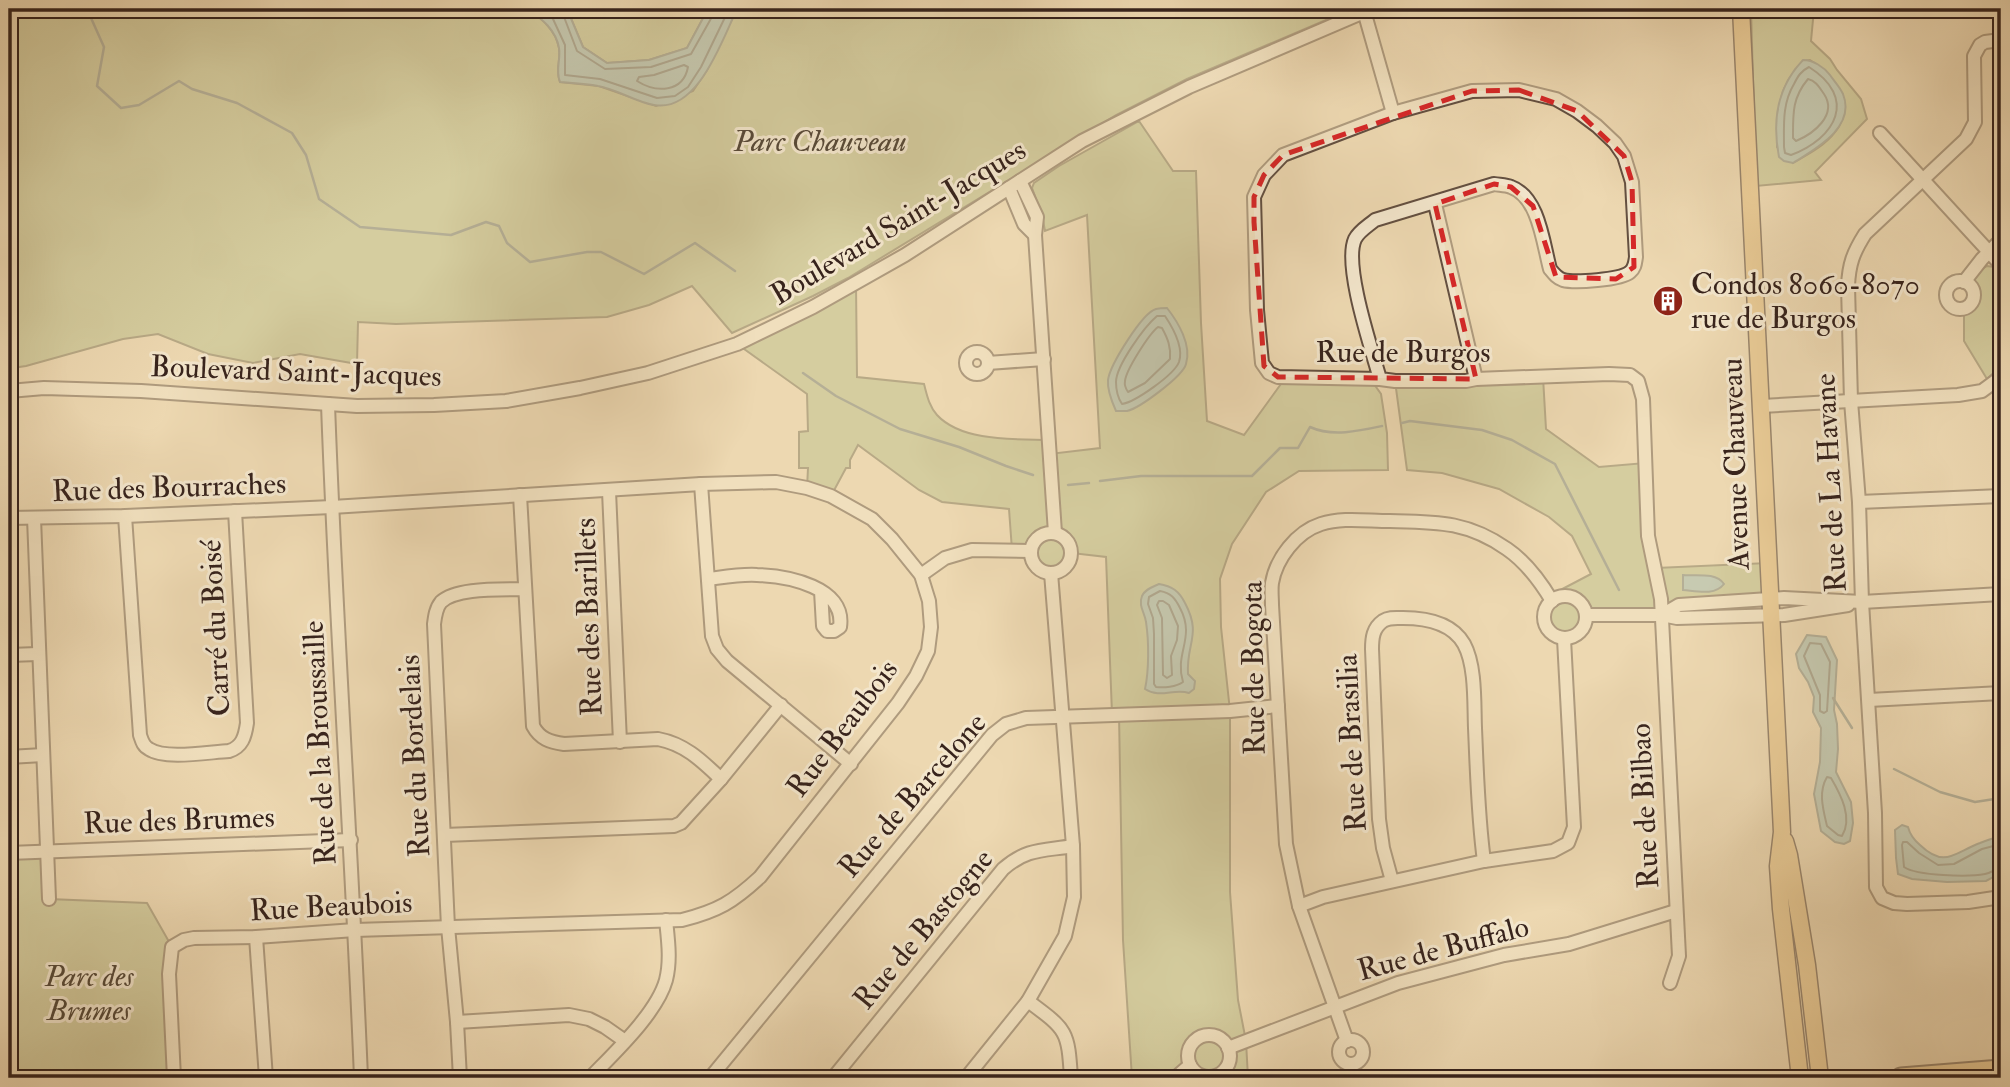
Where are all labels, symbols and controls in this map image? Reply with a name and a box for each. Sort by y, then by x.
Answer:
park label: Parc Chauveau [732,123,907,160]
street label: Boulevard Saint-Jacques [764,132,1033,313]
place label: Condos 8060-8070 rue de Burgos [1691,266,1920,337]
building icon: Condos 8060-8070 rue de Burgos [1651,284,1685,318]
street label: Rue de Burgos [1316,334,1490,371]
street label: Boulevard Saint-Jacques [150,348,442,395]
street label: Avenue Chauveau [1713,358,1758,571]
street label: Rue de La Havane [1806,373,1855,593]
street label: Rue des Bourraches [51,465,287,510]
street label: Rue des Barillets [567,517,610,717]
street label: Carré du Boisé [192,538,239,717]
street label: Rue de Bogota [1233,580,1274,756]
street label: Rue de la Broussaille [295,620,344,866]
street label: Rue Beaubois [779,652,906,804]
street label: Rue de Brasilia [1328,652,1375,833]
street label: Rue du Bordelais [391,654,438,858]
street label: Rue de Barcelone [831,705,994,886]
street label: Rue de Bilbao [1622,722,1667,890]
street label: Rue des Brumes [83,799,275,842]
street label: Rue de Bastogne [845,841,1001,1017]
street label: Rue Beaubois [249,884,413,929]
street label: Rue de Buffalo [1353,908,1533,989]
park label: Parc des Brumes [44,958,134,1029]

